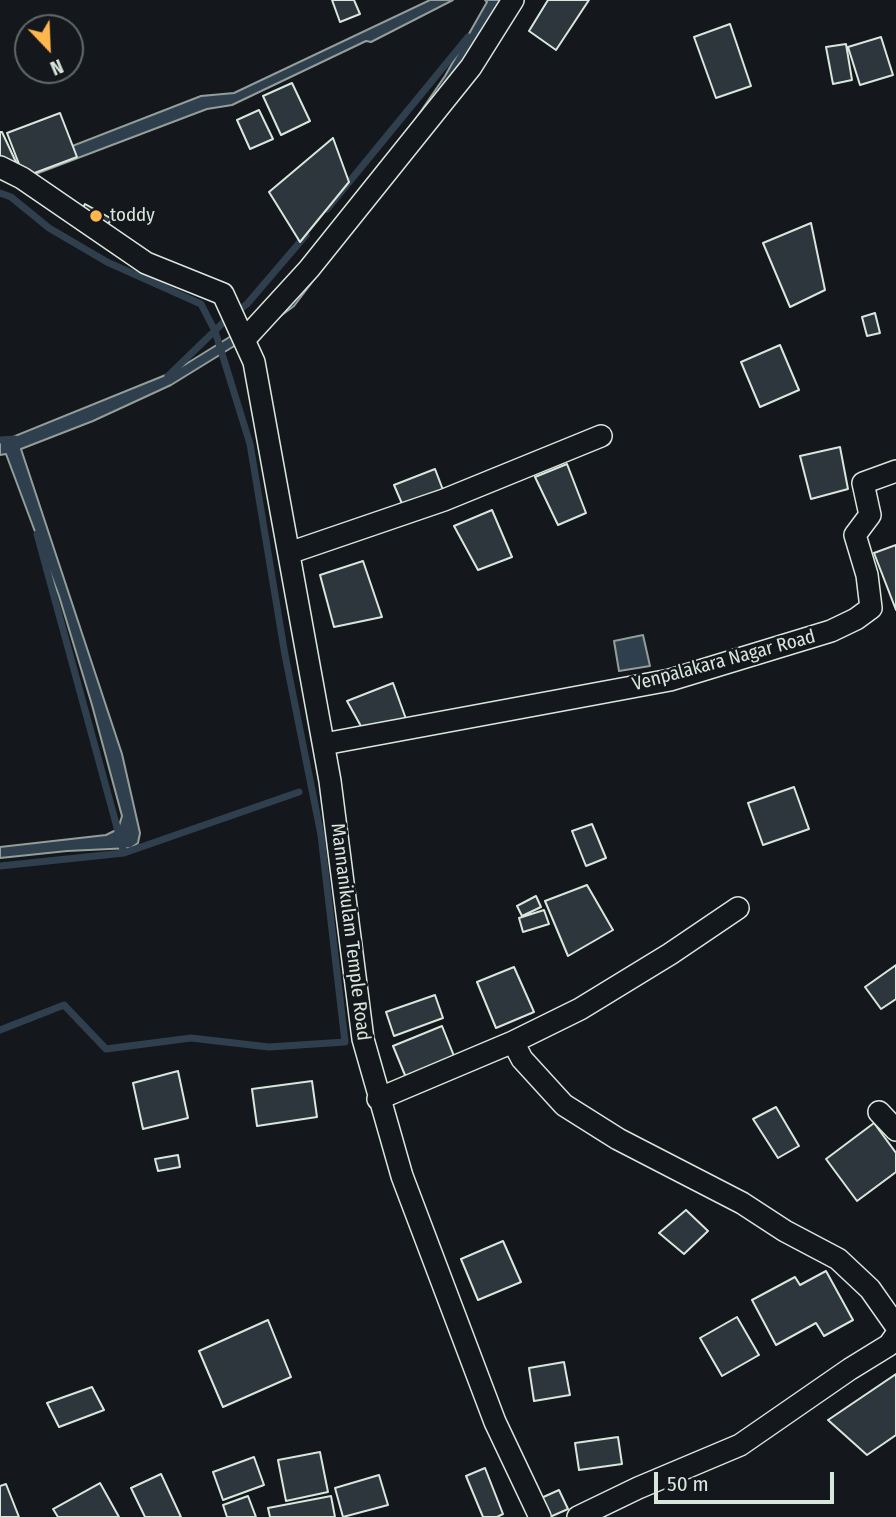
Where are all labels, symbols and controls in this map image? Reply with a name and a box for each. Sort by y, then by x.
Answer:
north arrow [14,14,84,84]
text: N [47,54,66,80]
place label: toddy [110,205,155,227]
marker: toddy [88,208,104,224]
street label: Venpalakara Nagar Road [630,626,818,696]
street label: Mannanikulam Temple Road [325,822,375,1042]
scale bar [658,1458,838,1502]
text: 50 m [667,1471,709,1497]

